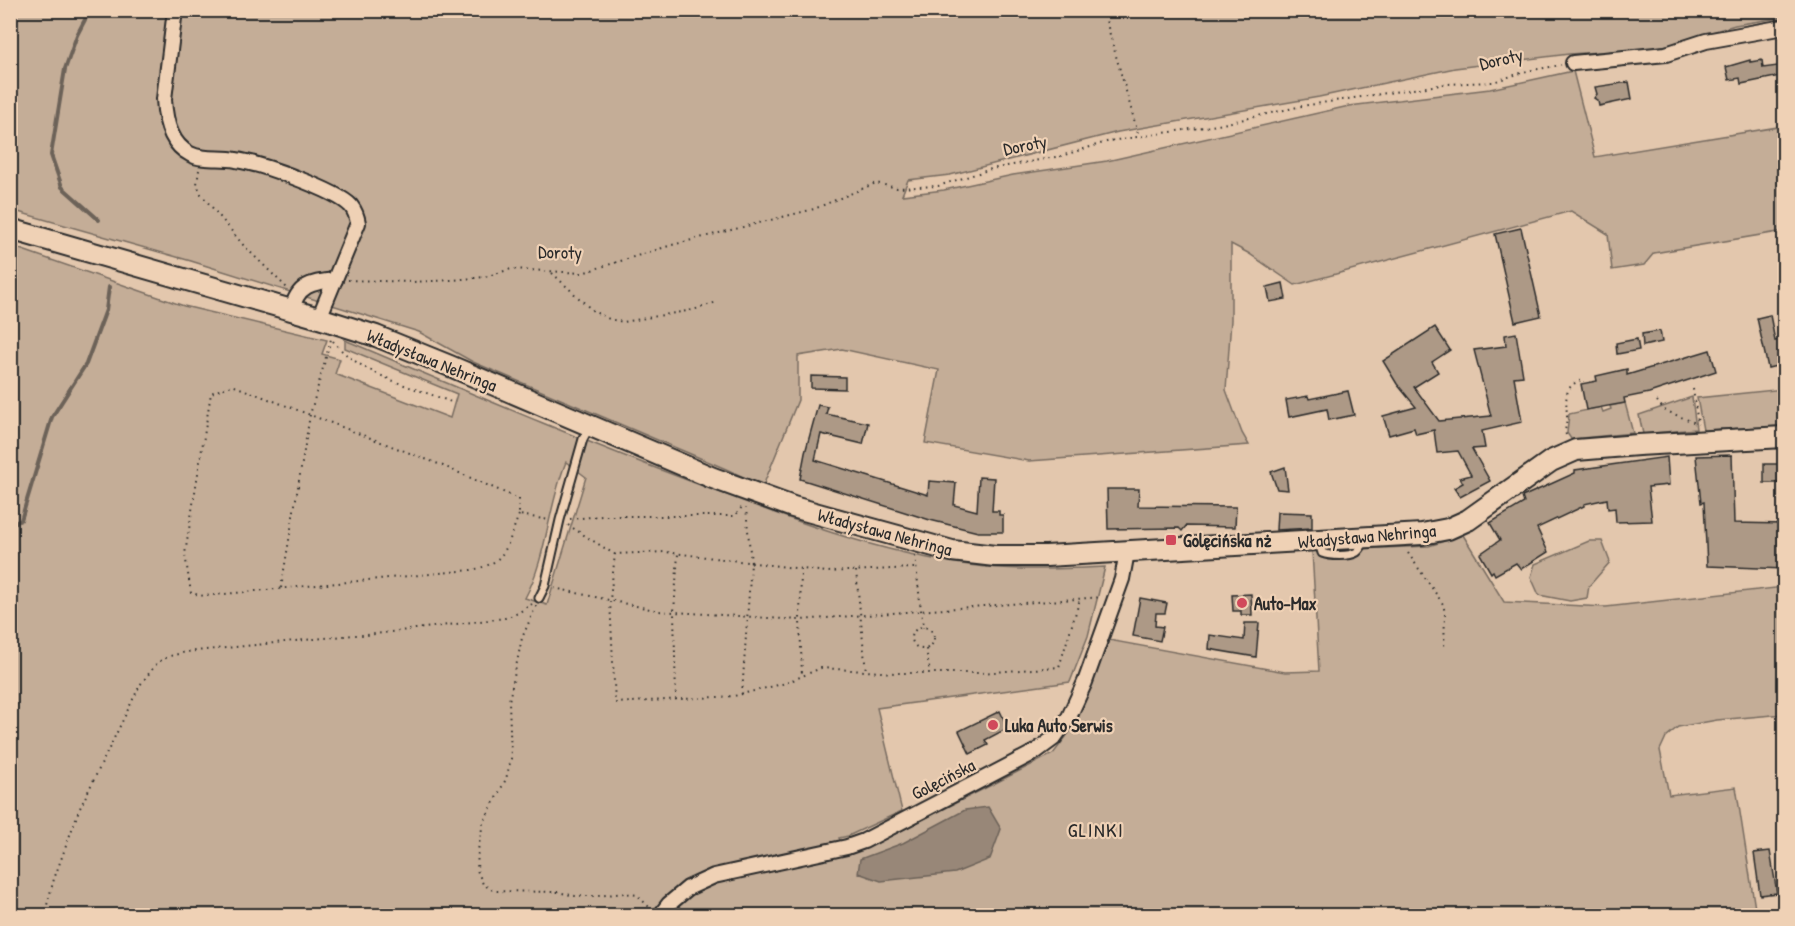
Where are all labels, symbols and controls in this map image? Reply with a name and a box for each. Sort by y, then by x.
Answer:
street label: Doroty [1477,42,1526,76]
street label: Doroty [1001,128,1049,161]
street label: Doroty [538,239,582,265]
street label: Władysława Nehringa [363,322,501,398]
street label: Władysława Nehringa [815,502,955,562]
street label: Władysława Nehringa [1297,518,1437,554]
place label: Golęcińska nż [1183,528,1272,553]
marker: Golęcińska nż [1164,533,1178,547]
place label: Auto-Max [1254,591,1317,616]
marker: Auto-Max [1235,596,1249,610]
place label: Luka Auto Serwis [1005,713,1113,738]
marker: Luka Auto Serwis [986,718,1000,732]
street label: Golęcińska [907,752,979,806]
district label: GLINKI [1068,816,1124,843]

